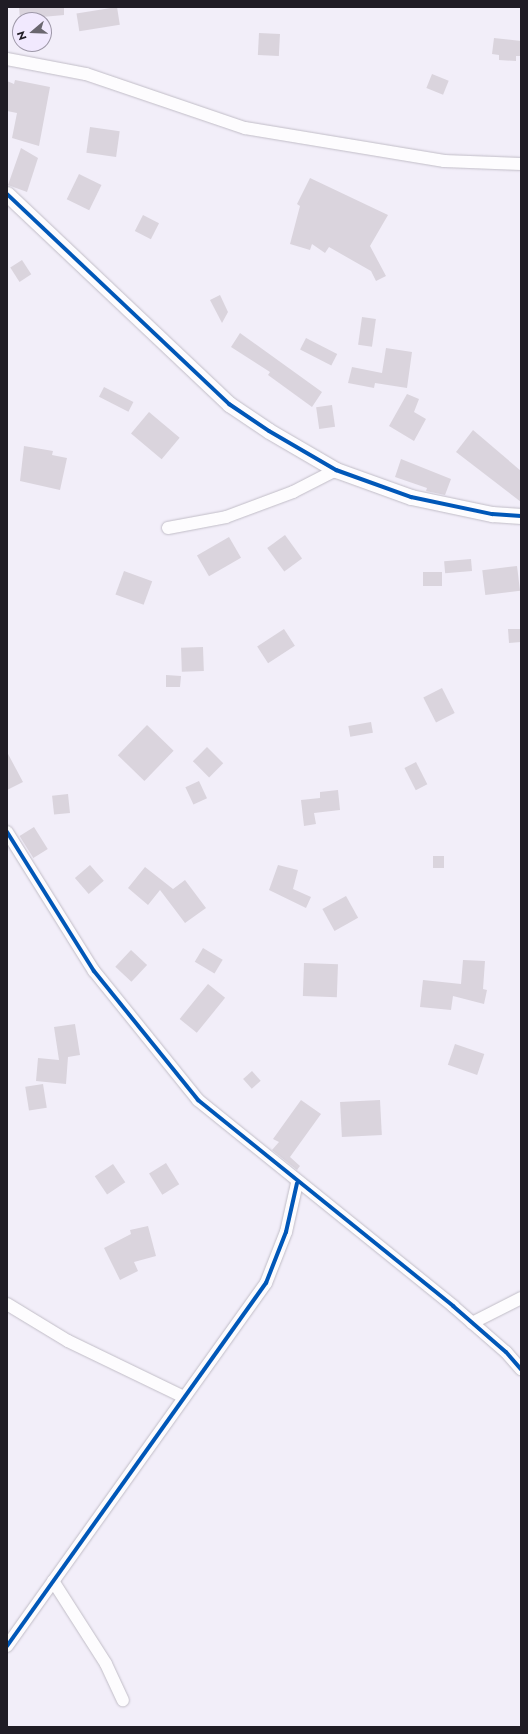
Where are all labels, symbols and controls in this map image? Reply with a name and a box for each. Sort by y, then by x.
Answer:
north arrow [12,12,52,52]
text: N [13,29,31,42]

